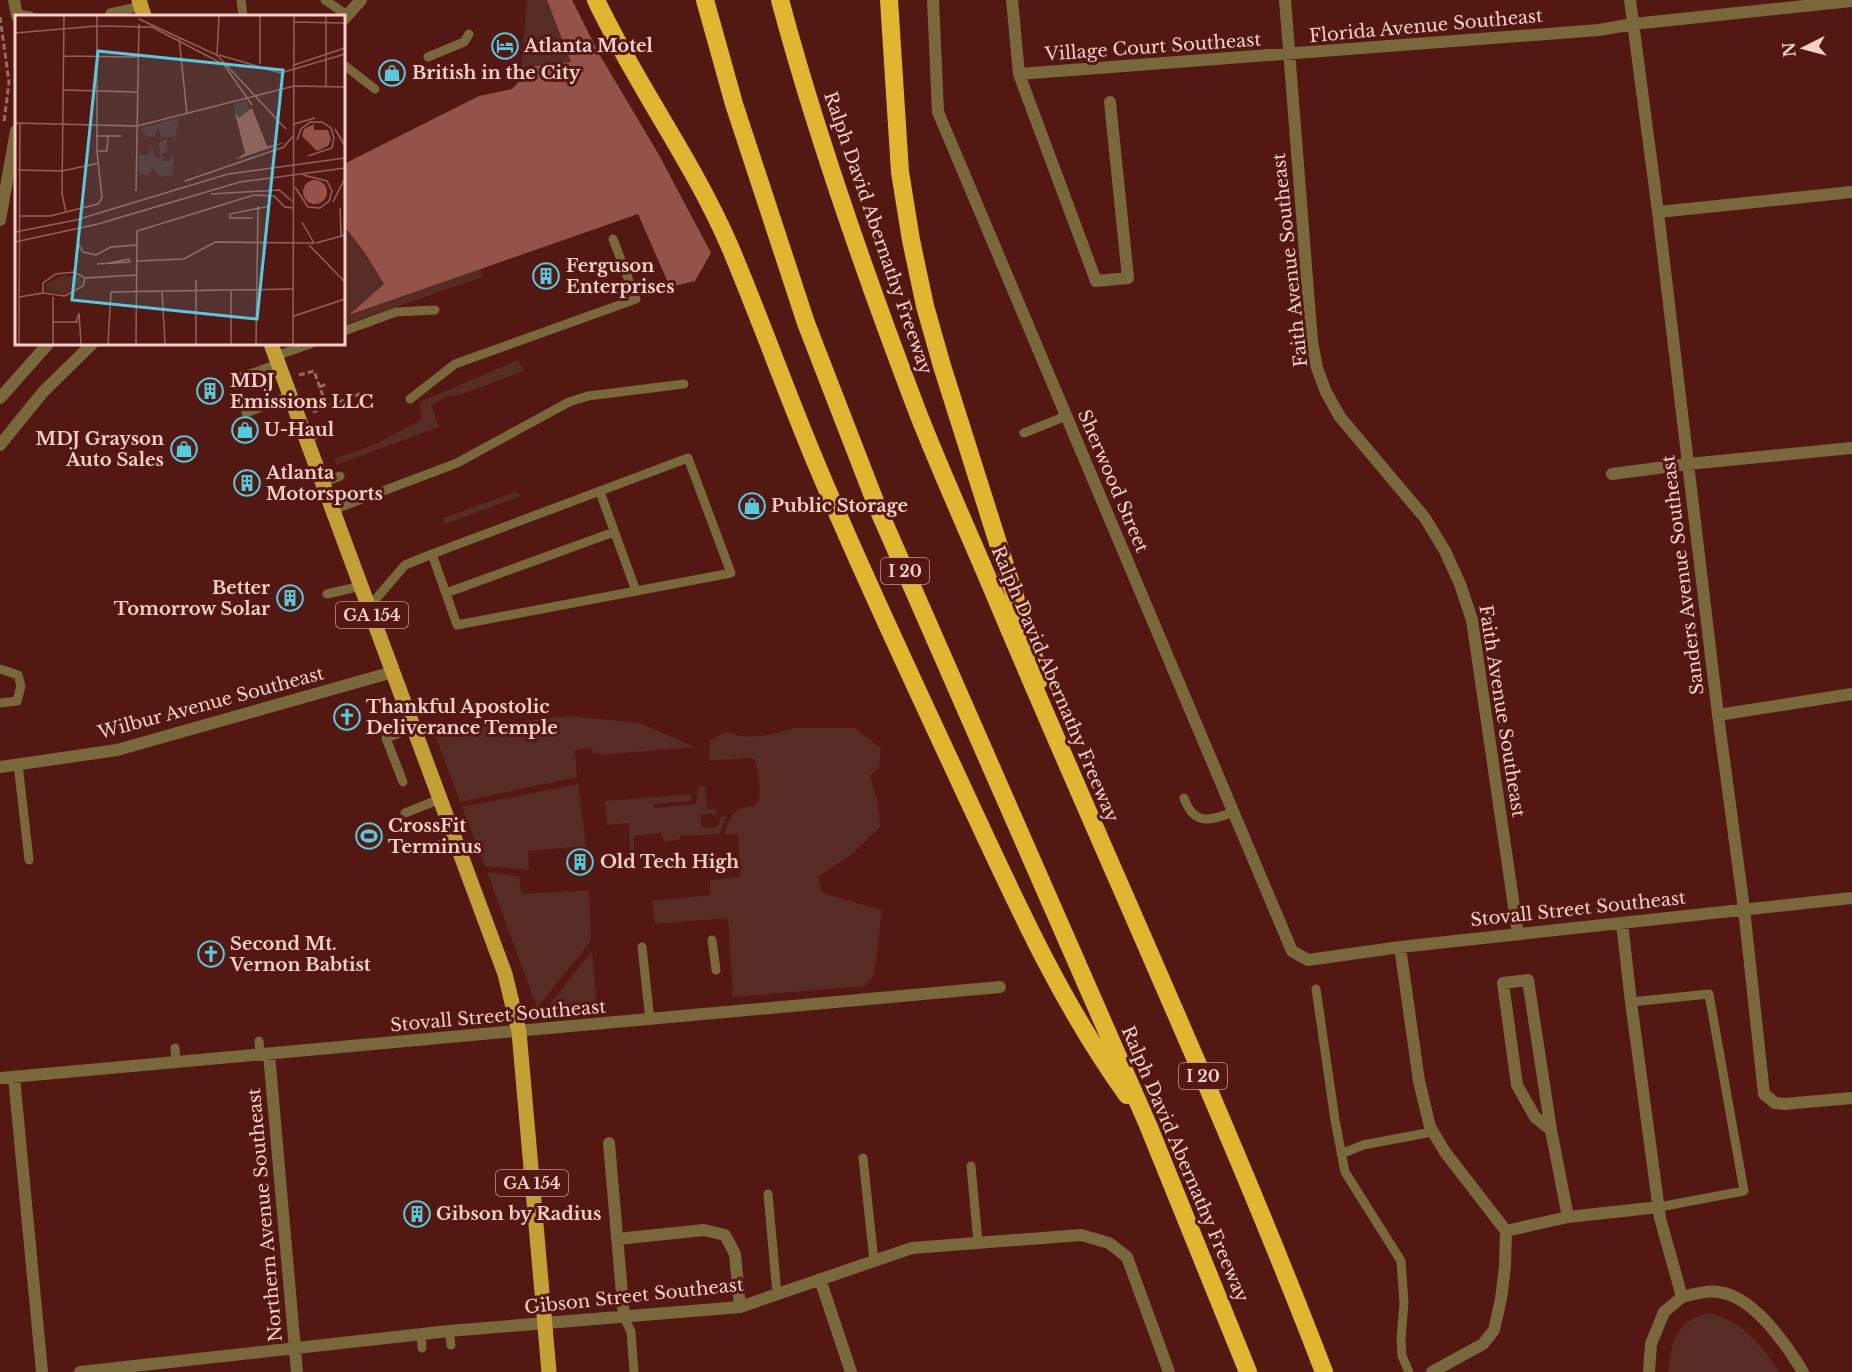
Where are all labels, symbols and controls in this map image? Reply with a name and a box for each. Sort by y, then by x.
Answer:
street label: Florida Avenue Southeast [1308,5,1544,47]
inset map [15,15,345,345]
north arrow [1774,18,1834,78]
street label: Village Court Southeast [1043,28,1262,66]
hotel icon: Atlanta Motel [490,31,520,61]
place label: Atlanta Motel [523,35,654,57]
text: N [1778,41,1800,58]
shop icon: British in the City [377,58,407,88]
place label: British in the City [412,62,581,84]
street label: Ralph David Abernathy Freeway [819,89,937,378]
street label: Faith Avenue Southeast [1268,152,1312,368]
place label: Ferguson Enterprises [566,255,675,298]
building icon: Ferguson Enterprises [531,261,561,291]
place label: MDJ Emissions LLC [230,370,374,413]
building icon: MDJ Emissions LLC [195,376,225,406]
street label: Sherwood Street [1073,406,1153,556]
shop icon: U-Haul [230,415,260,445]
place label: U-Haul [264,419,335,441]
place label: MDJ Grayson Auto Sales [36,428,164,471]
shop icon: MDJ Grayson Auto Sales [169,434,199,464]
street label: Sanders Avenue Southeast [1657,454,1709,696]
place label: Atlanta Motorsports [265,462,383,505]
building icon: Atlanta Motorsports [232,468,262,498]
shop icon: Public Storage [737,491,767,521]
place label: Public Storage [771,495,908,517]
street label: Ralph David Abernathy Freeway [987,543,1123,826]
road number: I 20 [881,558,929,584]
place label: Better Tomorrow Solar [114,577,270,620]
building icon: Better Tomorrow Solar [275,583,305,613]
road number: GA 154 [336,602,408,628]
street label: Faith Avenue Southeast [1474,603,1530,819]
street label: Wilbur Avenue Southeast [95,662,327,744]
place label: Thankful Apostolic Deliverance Temple [366,696,558,739]
church icon: Thankful Apostolic Deliverance Temple [332,702,362,732]
place label: CrossFit Terminus [388,815,482,858]
sports icon: CrossFit Terminus [354,821,384,851]
building icon: Old Tech High [565,847,595,877]
place label: Old Tech High [600,851,739,873]
street label: Stovall Street Southeast [1469,887,1687,931]
place label: Second Mt. Vernon Babtist [229,933,371,976]
church icon: Second Mt. Vernon Babtist [196,939,226,969]
street label: Stovall Street Southeast [389,996,607,1036]
street label: Ralph David Abernathy Freeway [1117,1023,1253,1306]
road number: I 20 [1179,1063,1227,1089]
street label: Northern Avenue Southeast [243,1087,287,1343]
road number: GA 154 [496,1170,568,1196]
building icon: Gibson by Radius [402,1199,432,1229]
place label: Gibson by Radius [436,1203,601,1225]
street label: Gibson Street Southeast [523,1274,745,1318]

